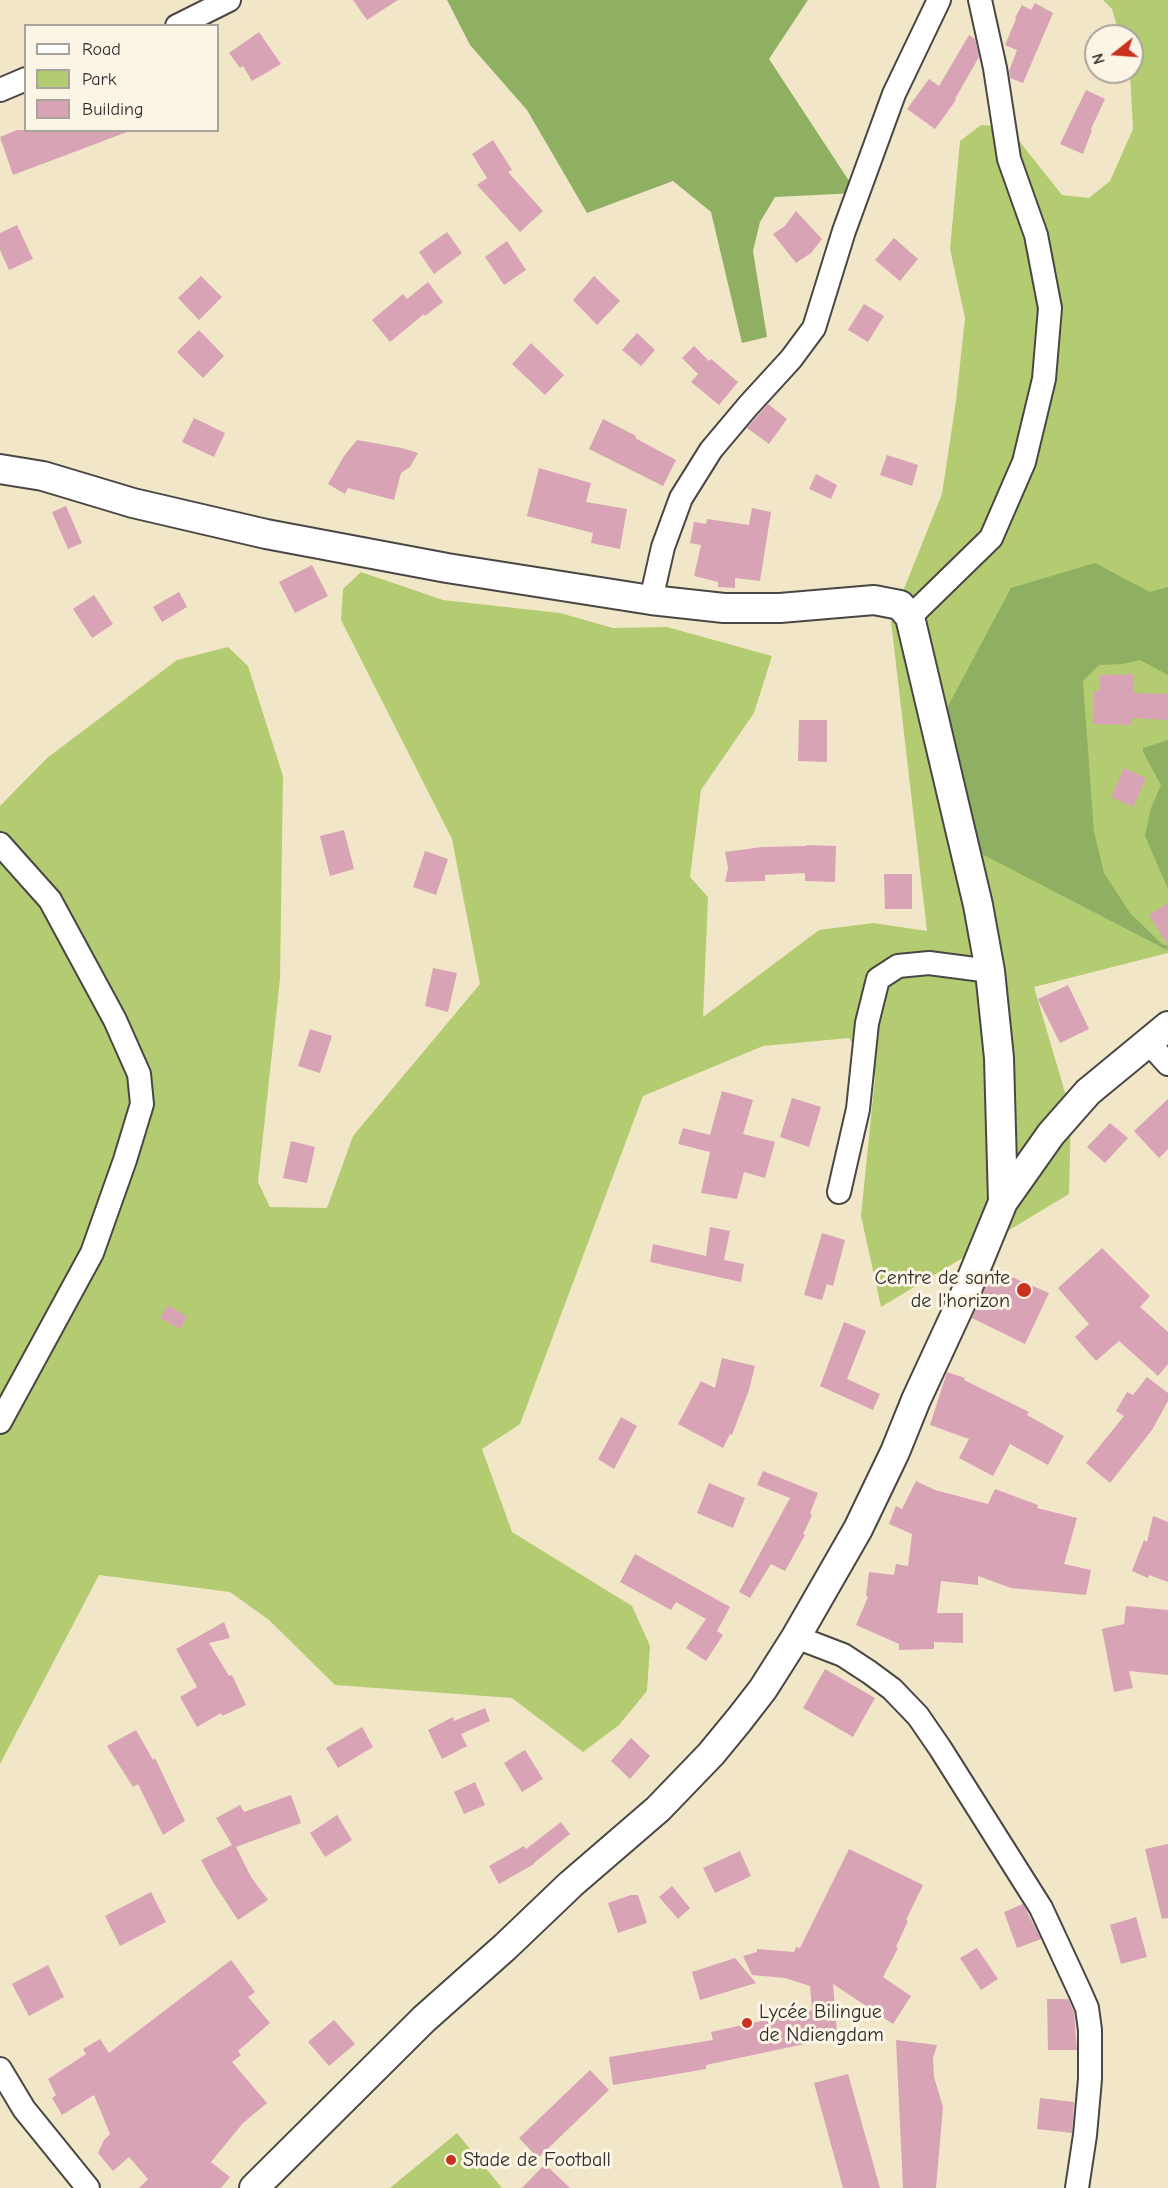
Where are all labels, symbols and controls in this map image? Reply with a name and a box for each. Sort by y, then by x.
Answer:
legend [24,24,219,132]
north arrow [1084,24,1144,84]
text: Road [82,39,121,60]
text: N [1089,51,1109,66]
text: Park [82,69,116,90]
text: Building [82,99,144,120]
place label: Centre de sante de l'horizon [875,1266,1010,1313]
marker: Centre de sante de l'horizon [1015,1281,1033,1299]
place label: Lycée Bilingue de Ndiengdam [759,2000,884,2047]
marker: Lycée Bilingue de Ndiengdam [740,2016,754,2030]
place label: Stade de Football [463,2148,611,2172]
marker: Stade de Football [444,2153,458,2167]

